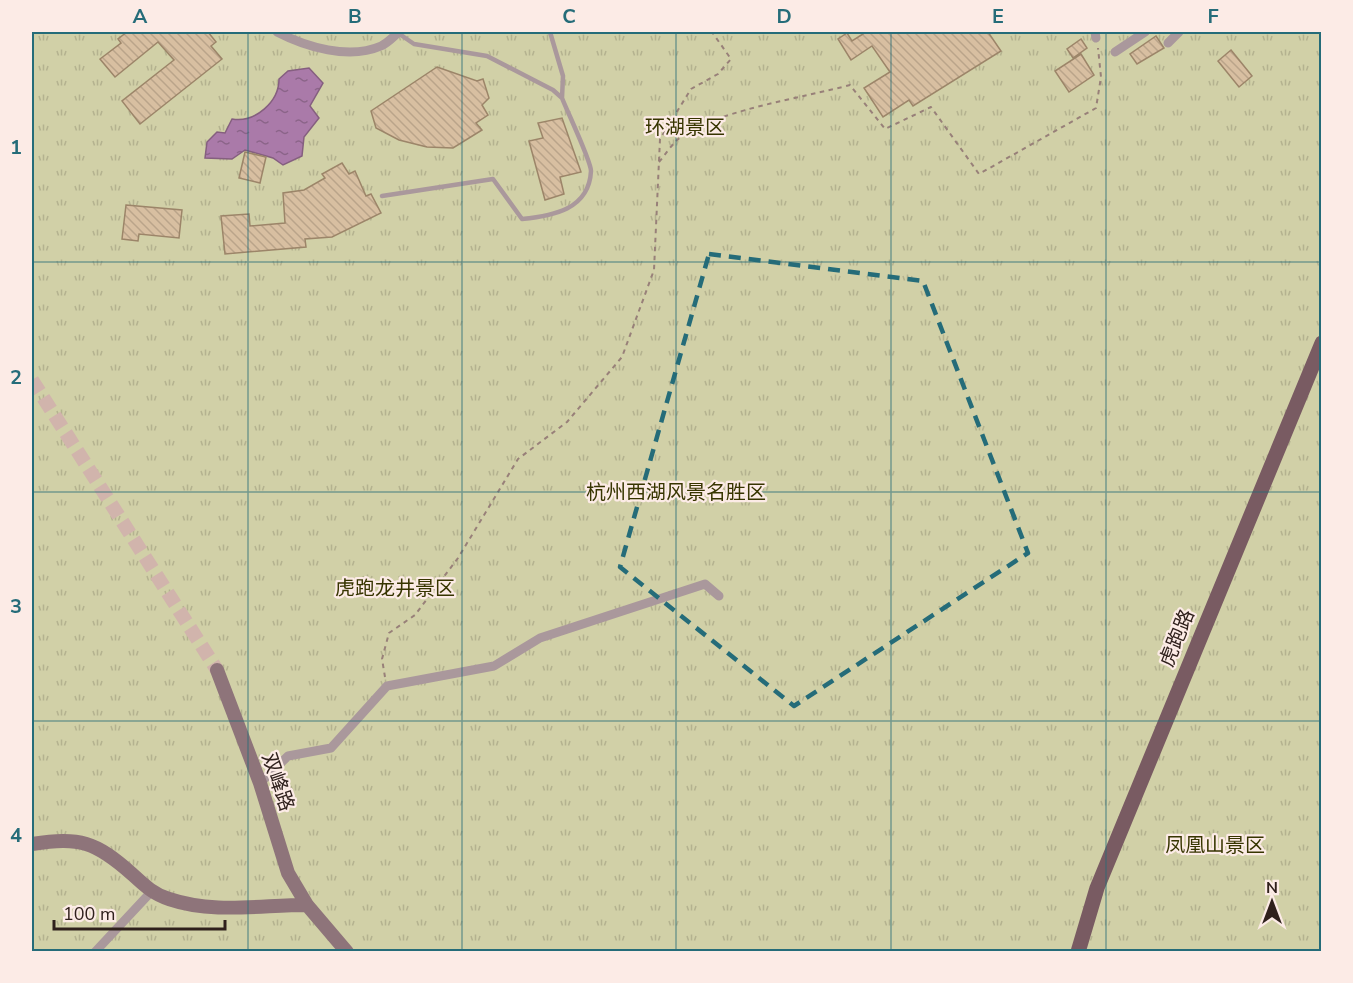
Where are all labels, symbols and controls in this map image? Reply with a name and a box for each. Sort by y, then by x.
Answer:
text: A [133,3,148,30]
text: B [348,3,362,30]
text: C [562,3,576,30]
text: D [776,3,792,30]
text: E [992,3,1004,30]
text: F [1207,3,1219,30]
park label: 环湖景区 [645,114,725,141]
text: 1 [10,134,22,161]
text: 2 [10,364,22,391]
park label: 杭州西湖风景名胜区 [586,479,766,506]
park label: 虎跑龙井景区 [335,575,455,602]
text: 3 [10,593,22,620]
street label: 虎跑路 [1153,605,1201,671]
street label: 双峰路 [255,749,301,815]
text: 4 [10,822,22,849]
park label: 凤凰山景区 [1165,832,1265,859]
north arrow [1242,872,1302,932]
text: N [1266,877,1278,899]
scale bar [54,893,225,931]
text: 100 m [63,902,115,926]

